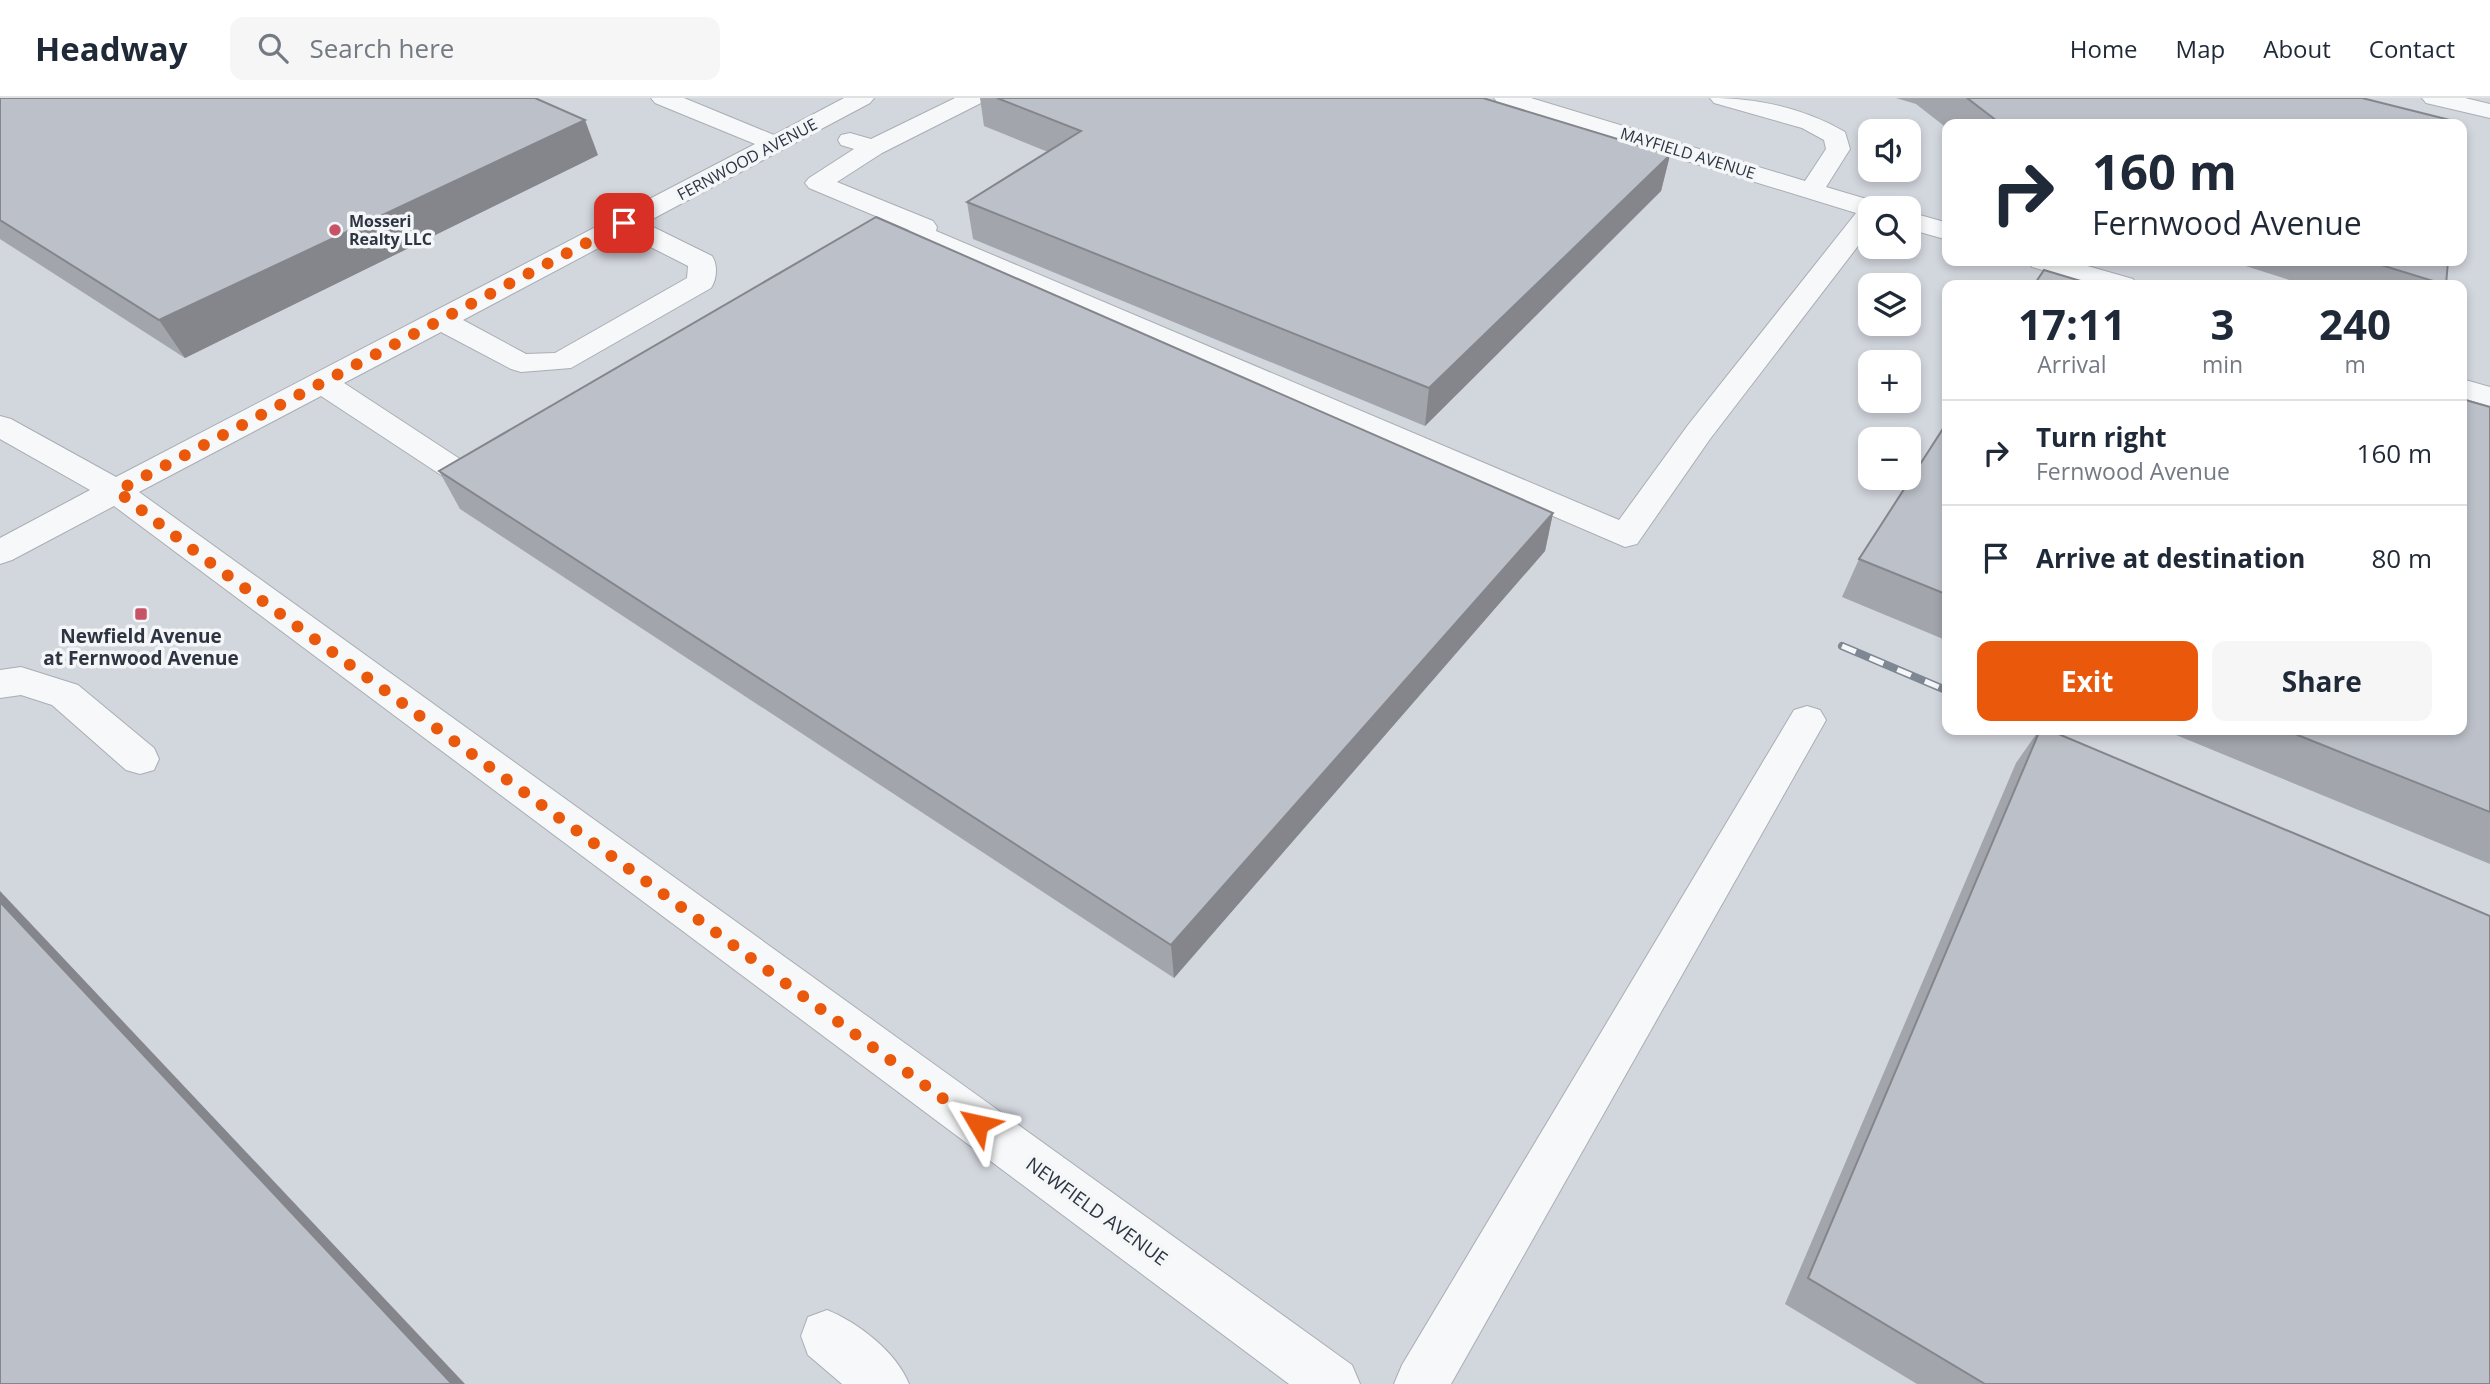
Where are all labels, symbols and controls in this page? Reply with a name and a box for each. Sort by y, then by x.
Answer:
search box [230,17,720,80]
text: Headway [35,26,188,71]
icon: search [254,29,292,67]
text: Search here [310,30,454,66]
text: Home [2070,32,2138,65]
text: Map [2176,32,2225,65]
text: About [2263,32,2331,65]
text: Contact [2369,32,2455,65]
street label: FERNWOOD AVENUE [673,113,821,205]
map controls [1858,119,1921,490]
button: sound [1858,119,1921,182]
street label: MAYFIELD AVENUE [1618,122,1758,184]
text: 160 m [2092,138,2237,204]
icon: right [1977,147,2068,238]
pin [594,193,654,253]
button: search [1858,196,1921,259]
text: Fernwood Avenue [2092,201,2362,244]
icon: arrive [605,204,643,242]
place label: Mosseri Realty LLC [349,210,432,250]
marker: Mosseri Realty LLC [327,222,343,238]
button: layers [1858,273,1921,336]
text: 17:11 [2018,295,2126,352]
text: 3 [2210,295,2235,352]
text: 240 [2319,295,2391,352]
text: Arrival [2037,348,2107,380]
text: min [2202,348,2243,380]
text: m [2344,348,2366,380]
button: + [1858,350,1921,413]
text: Turn right [2036,419,2167,455]
button: − [1858,427,1921,490]
icon: right [1977,434,2015,472]
text: 160 m [2357,435,2432,471]
text: Fernwood Avenue [2036,455,2230,487]
icon: arrive [1977,539,2015,577]
text: Arrive at destination [2036,540,2305,576]
text: 80 m [2371,540,2432,576]
marker: Newfield Avenue at Fernwood Avenue [133,606,149,622]
place label: Newfield Avenue at Fernwood Avenue [43,623,239,671]
button: Exit [1977,641,2198,721]
button: Share [2212,641,2432,721]
position arrow [941,1087,1015,1161]
street label: NEWFIELD AVENUE [1021,1151,1173,1271]

